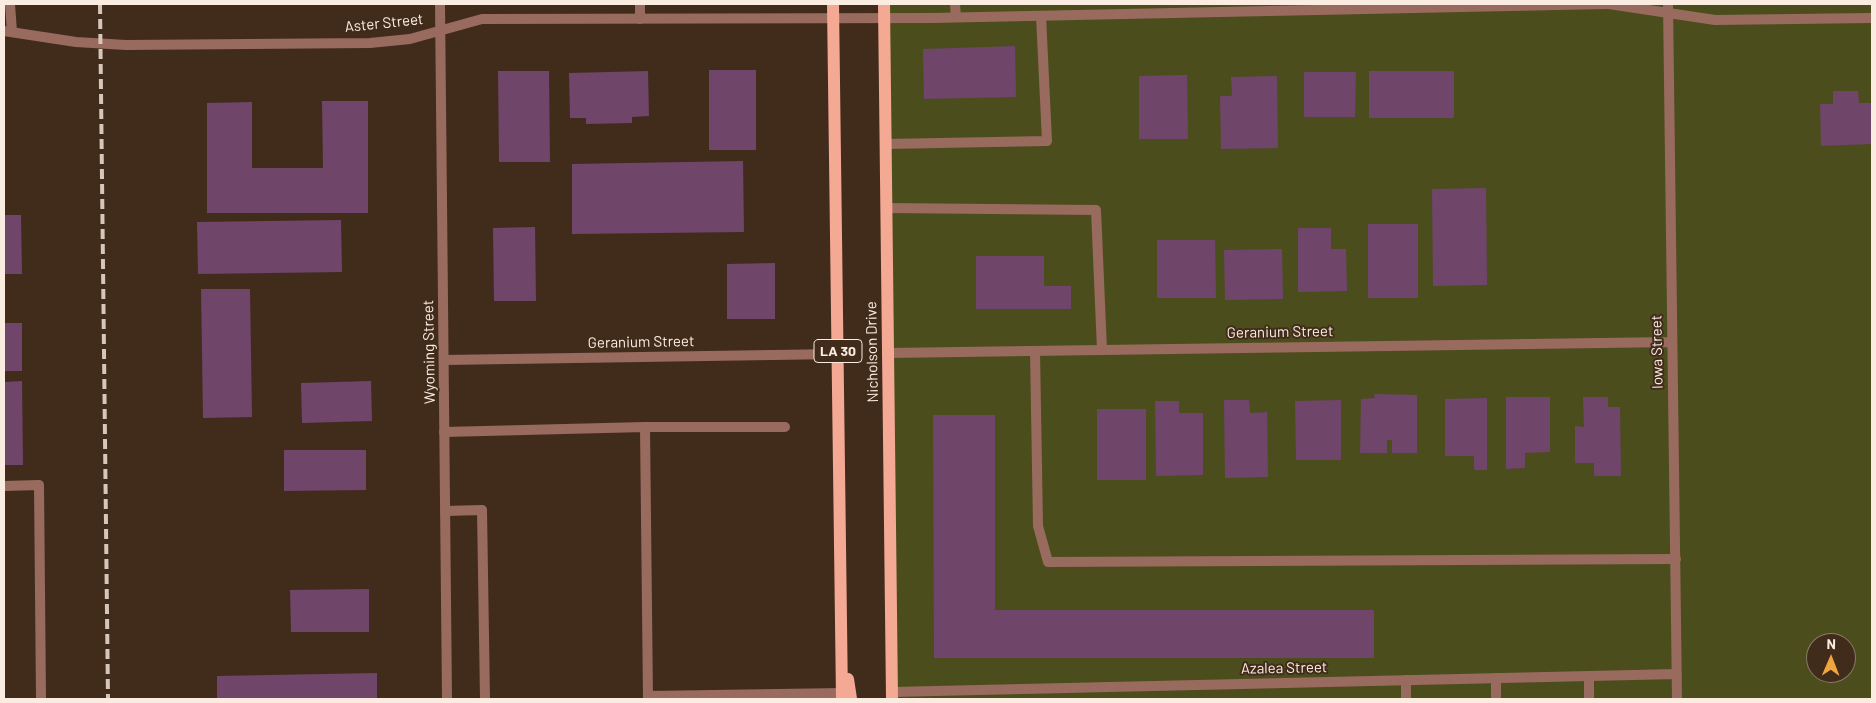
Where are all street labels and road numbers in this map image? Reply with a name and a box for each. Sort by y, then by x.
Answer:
street label: Aster Street [344,10,424,36]
street label: Wyoming Street [419,300,439,404]
street label: Nicholson Drive [862,301,882,403]
street label: Iowa Street [1647,315,1667,389]
street label: Geranium Street [1227,322,1333,342]
street label: Geranium Street [588,332,694,352]
road number: LA 30 [814,340,862,362]
street label: Azalea Street [1241,658,1327,678]

